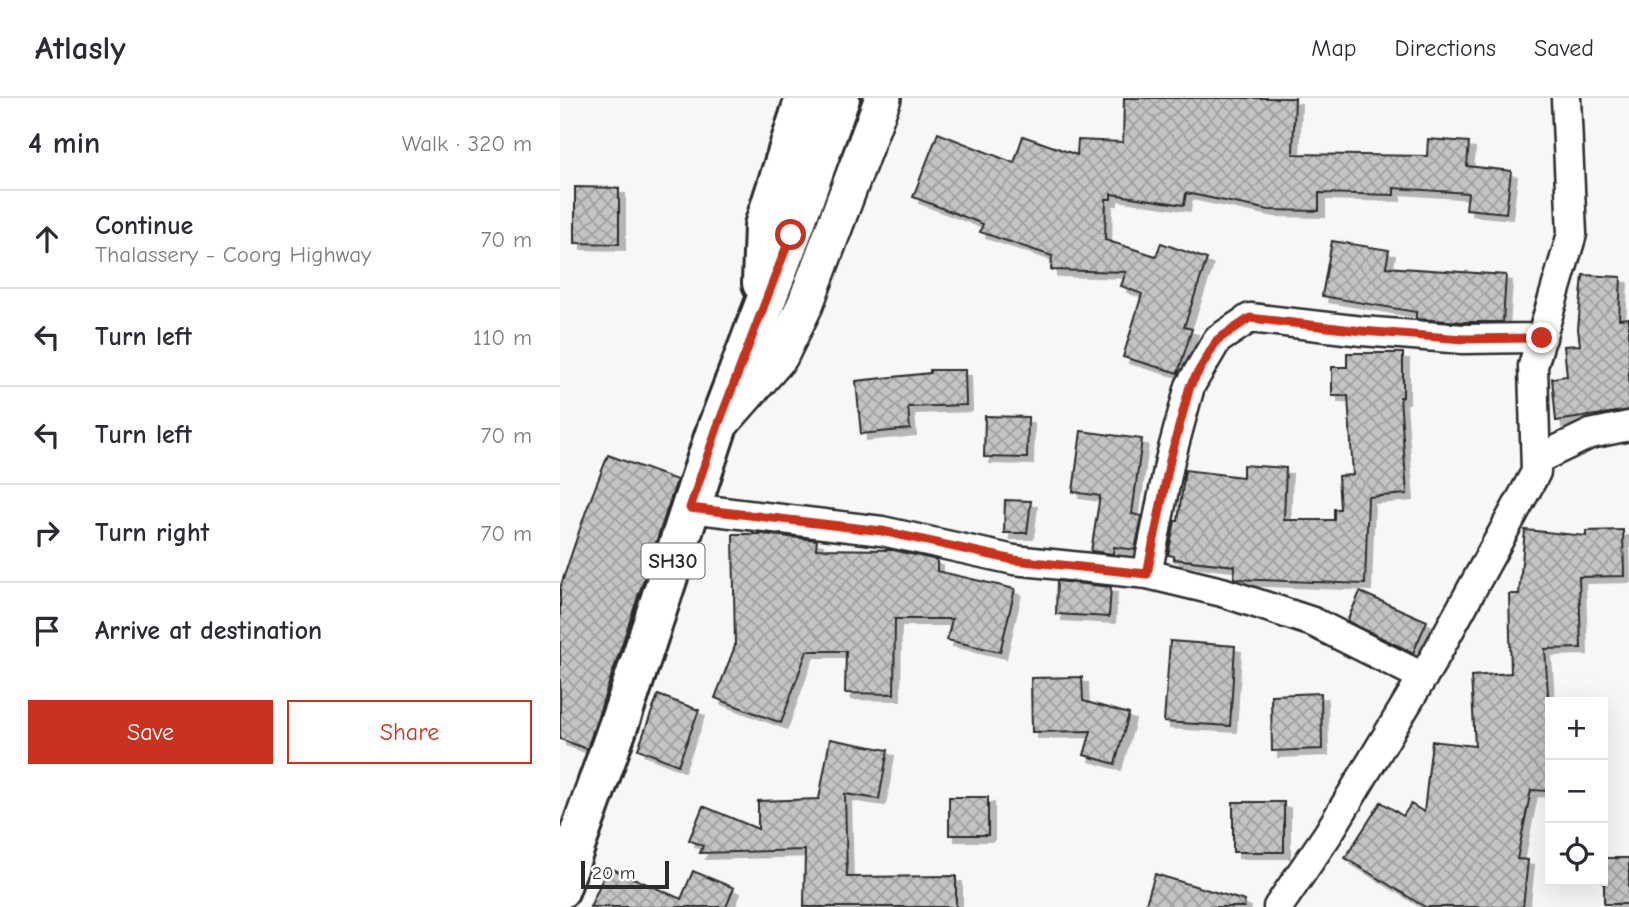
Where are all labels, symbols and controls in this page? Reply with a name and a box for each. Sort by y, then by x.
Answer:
text: Atlasly [35,29,126,67]
text: Map [1311,34,1357,62]
text: Directions [1395,34,1496,62]
text: Saved [1534,34,1594,62]
text: 4 min [28,126,100,161]
text: Walk · 320 m [402,130,532,157]
text: Continue [95,211,193,241]
route start [775,219,806,250]
icon: ahead [28,220,66,258]
text: 70 m [480,226,532,253]
text: Thalassery - Coorg Highway [95,241,371,268]
icon: left [28,318,66,356]
text: Turn left [95,322,192,352]
route end [1526,322,1557,353]
text: 110 m [473,324,532,351]
icon: left [28,416,66,454]
text: Turn left [95,420,192,450]
text: 70 m [480,422,532,449]
icon: right [28,514,66,552]
text: Turn right [95,518,209,548]
text: 70 m [480,520,532,547]
road number: SH30 [642,544,704,578]
icon: arrive [28,612,66,650]
text: Arrive at destination [95,616,322,646]
map controls [1545,697,1608,886]
button: + [1545,697,1608,760]
button: Save [28,700,273,764]
button: Share [287,700,532,764]
button: − [1545,760,1608,823]
button: locate [1545,823,1608,886]
scale bar [581,858,668,890]
text: 20 m [592,862,636,884]

